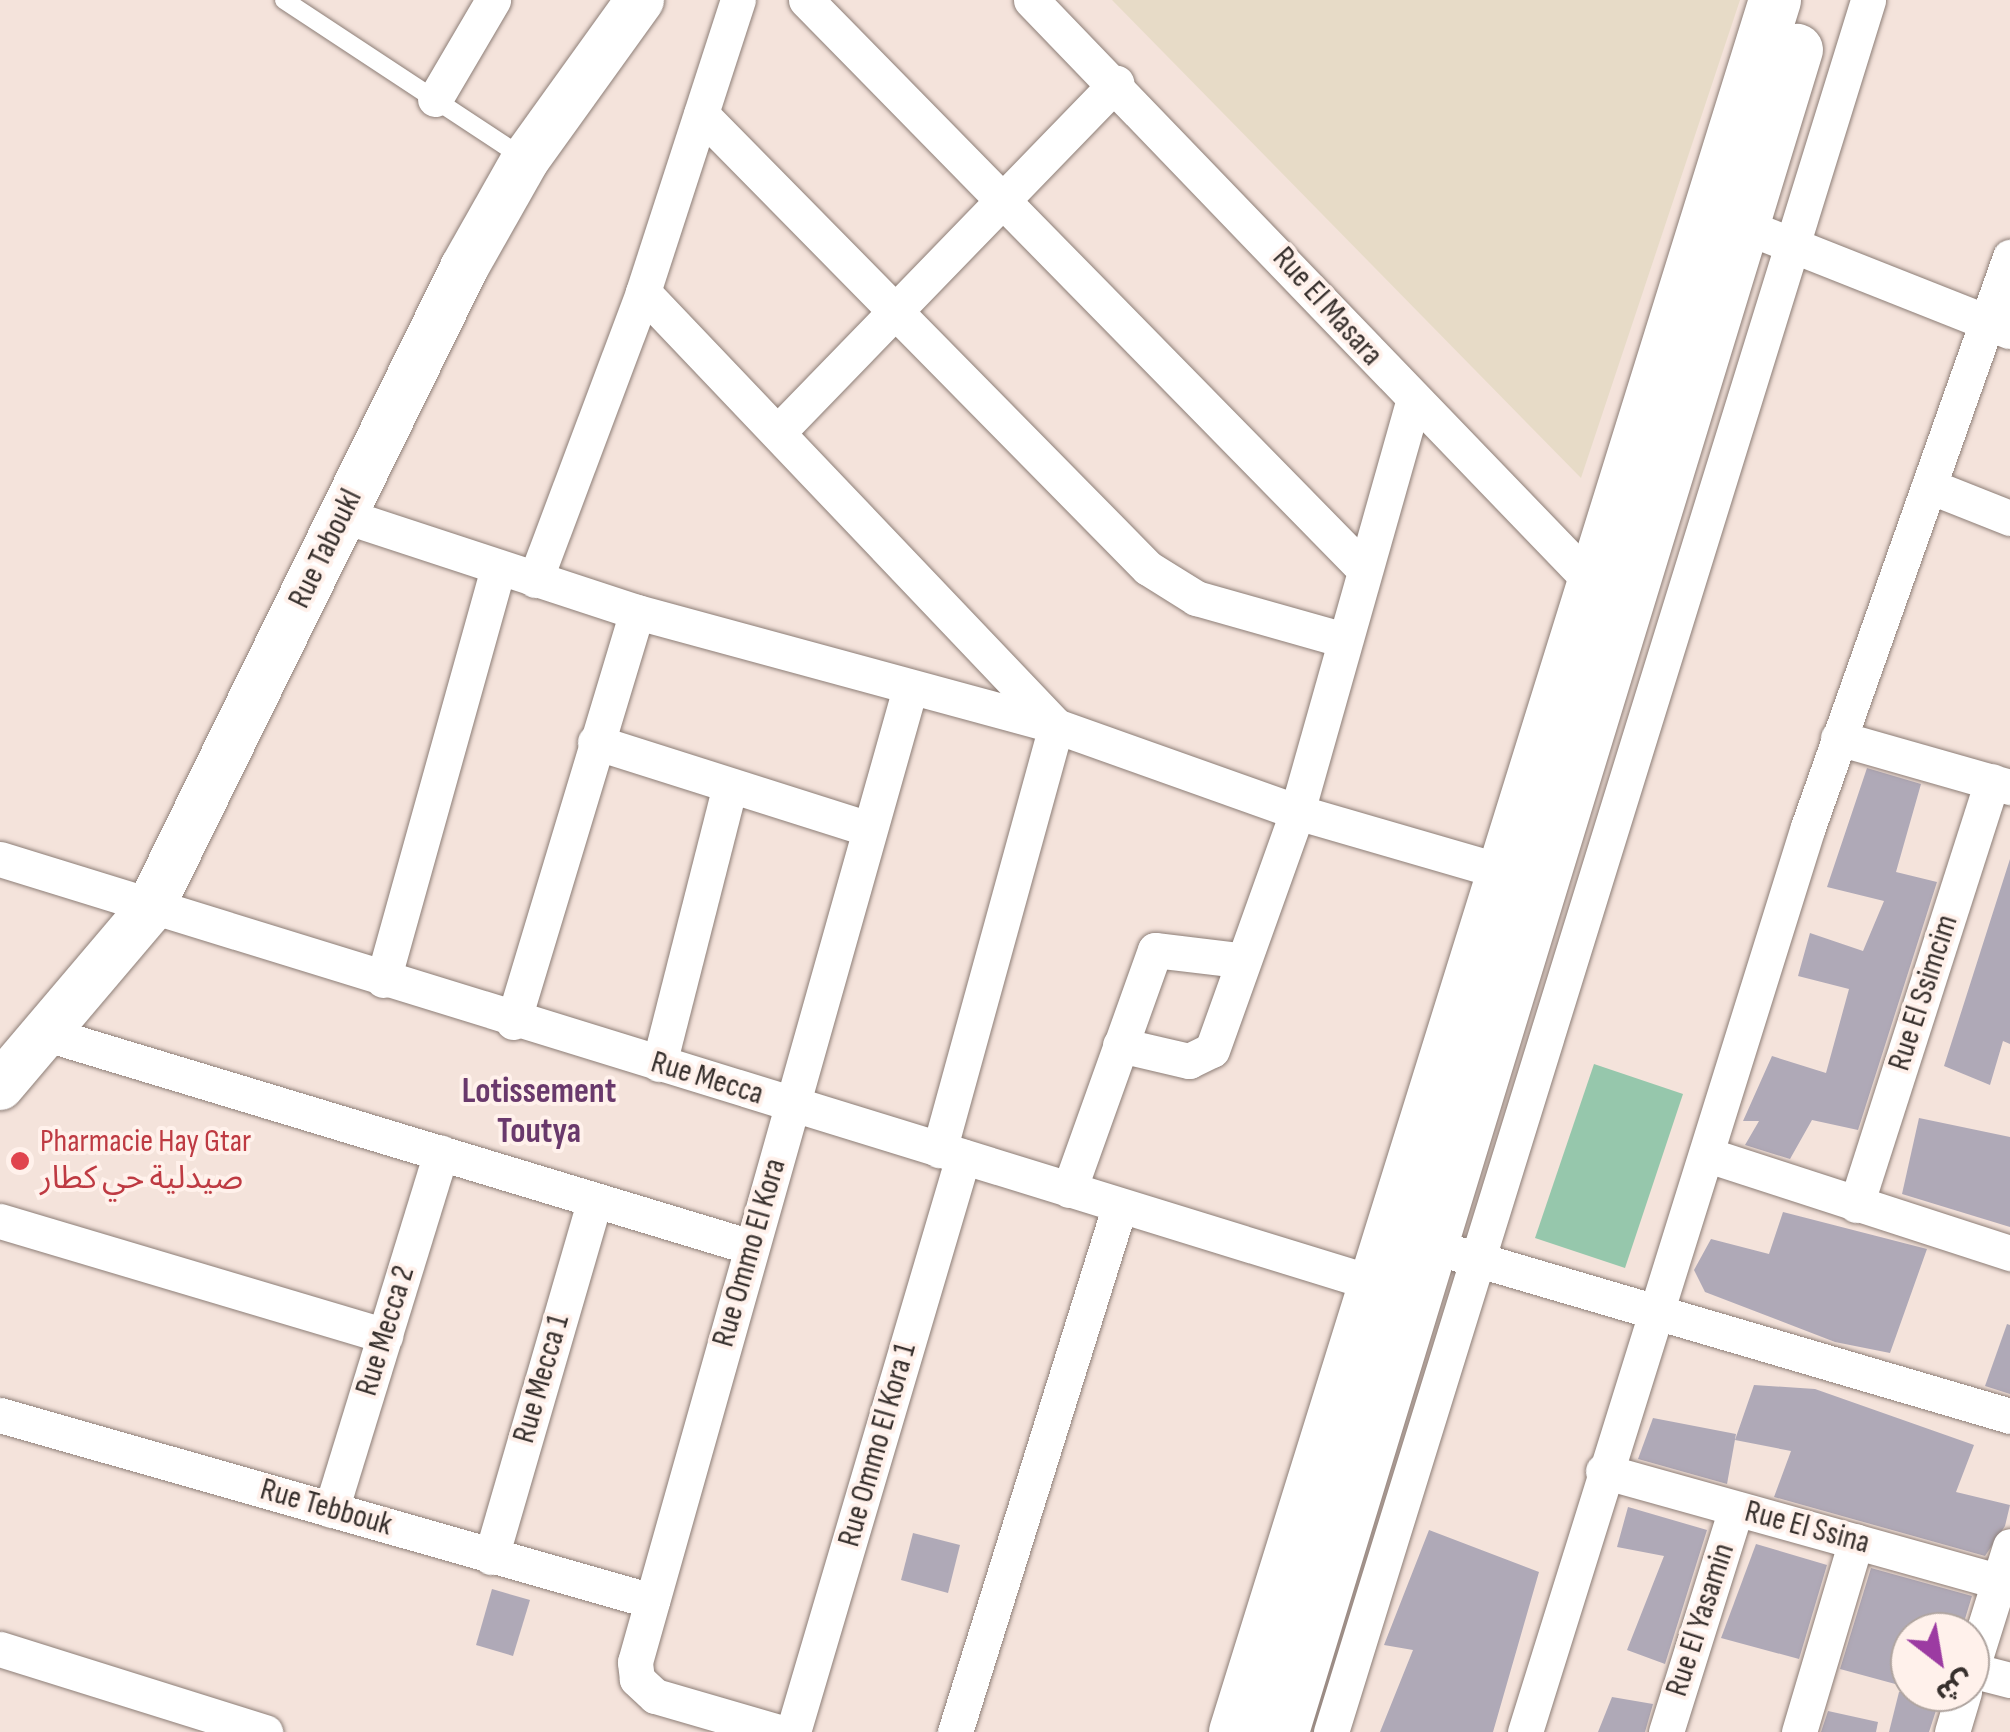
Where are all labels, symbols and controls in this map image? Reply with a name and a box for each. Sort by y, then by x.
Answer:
street label: Rue El Masara [1264,240,1390,374]
street label: Rue Taboukl [281,483,371,615]
street label: Rue El Ssimcim [1881,910,1967,1076]
street label: Rue Mecca [646,1044,768,1114]
district label: Lotissement Toutya [462,1071,616,1153]
place label: Pharmacie Hay Gtar صيدلية حي كطار [40,1124,251,1199]
marker: Pharmacie Hay Gtar صيدلية حي كطار [9,1150,31,1172]
street label: Rue Ommo El Kora [705,1155,795,1351]
street label: Rue Mecca 2 [348,1261,424,1401]
street label: Rue Mecca 1 [505,1310,579,1448]
street label: Rue Ommo El Kora 1 [831,1339,925,1551]
street label: Rue Tebbouk [256,1471,396,1545]
street label: Rue El Ssina [1740,1493,1874,1563]
street label: Rue El Yasamin [1658,1539,1744,1701]
north arrow [1890,1612,1990,1712]
text: ش [1930,1662,1980,1710]

